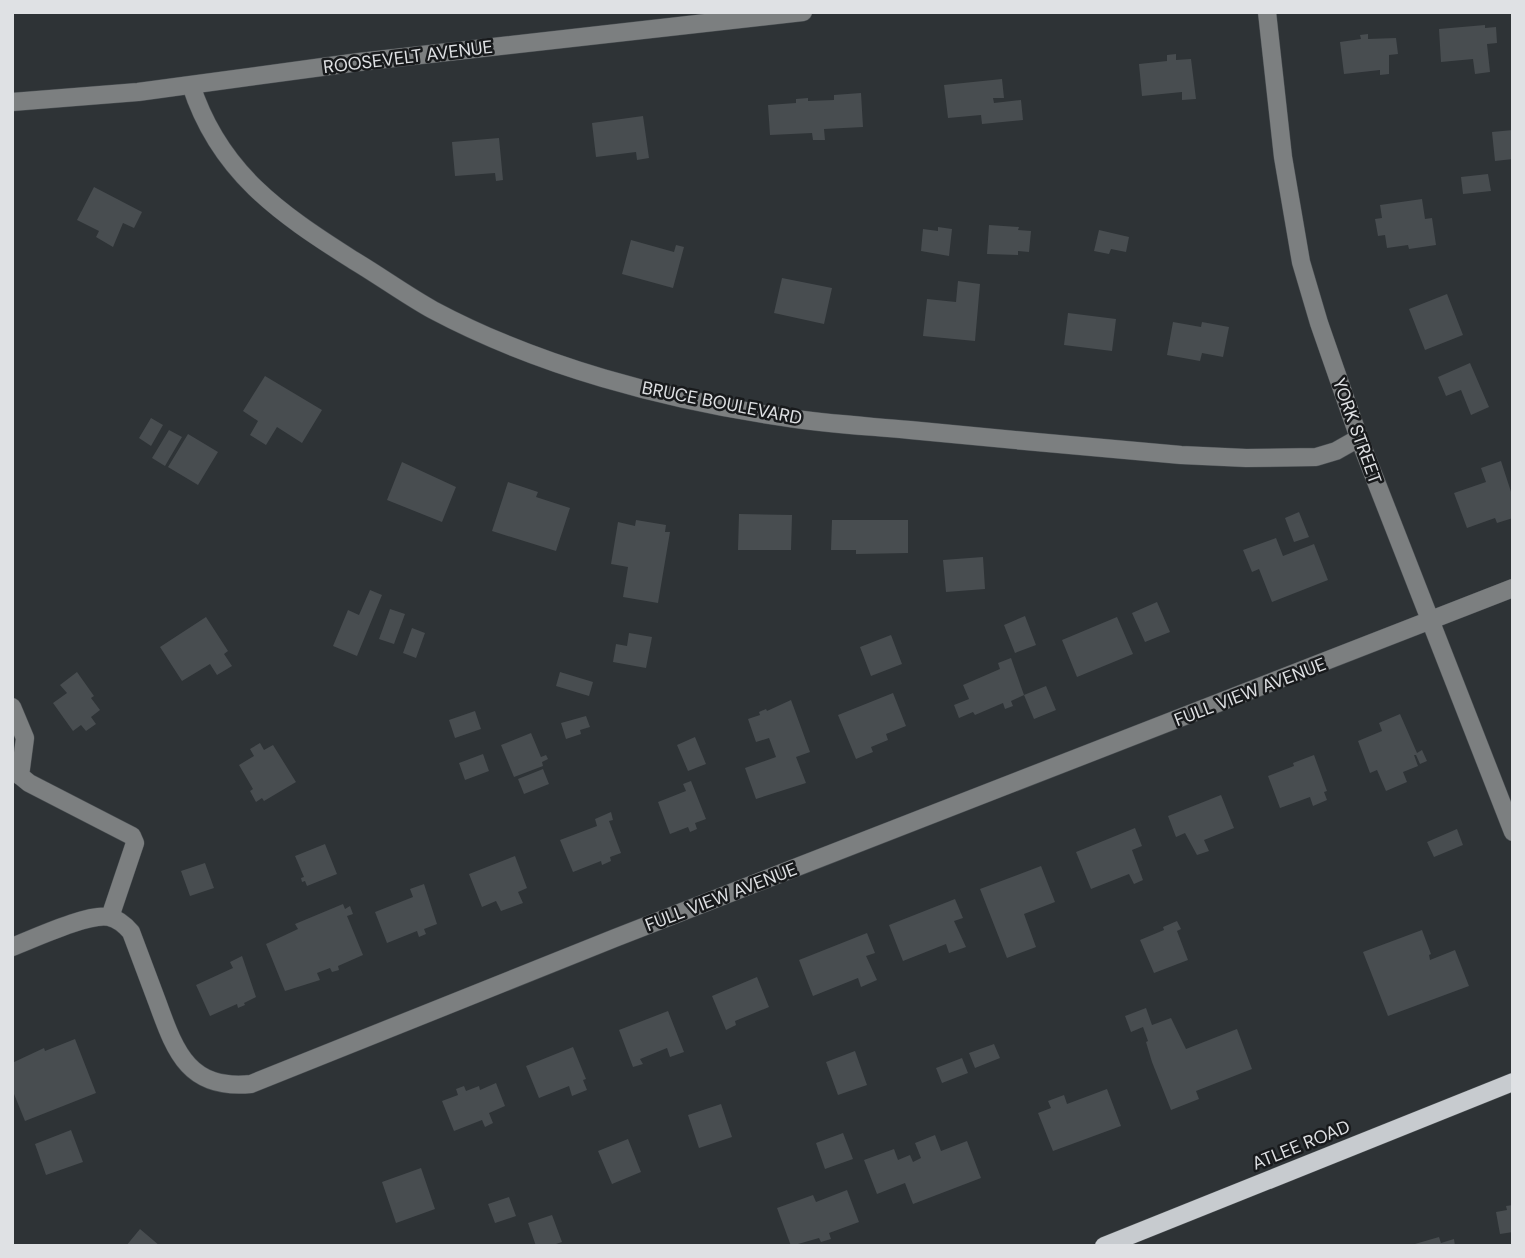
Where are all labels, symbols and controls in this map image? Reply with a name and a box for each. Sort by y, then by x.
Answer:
street label: ROOSEVELT AVENUE [322,35,494,79]
street label: YORK STREET [1327,375,1387,487]
street label: BRUCE BOULEVARD [640,376,804,430]
street label: FULL VIEW AVENUE [1171,652,1329,732]
street label: FULL VIEW AVENUE [642,857,800,937]
street label: ATLEE ROAD [1249,1115,1353,1175]

